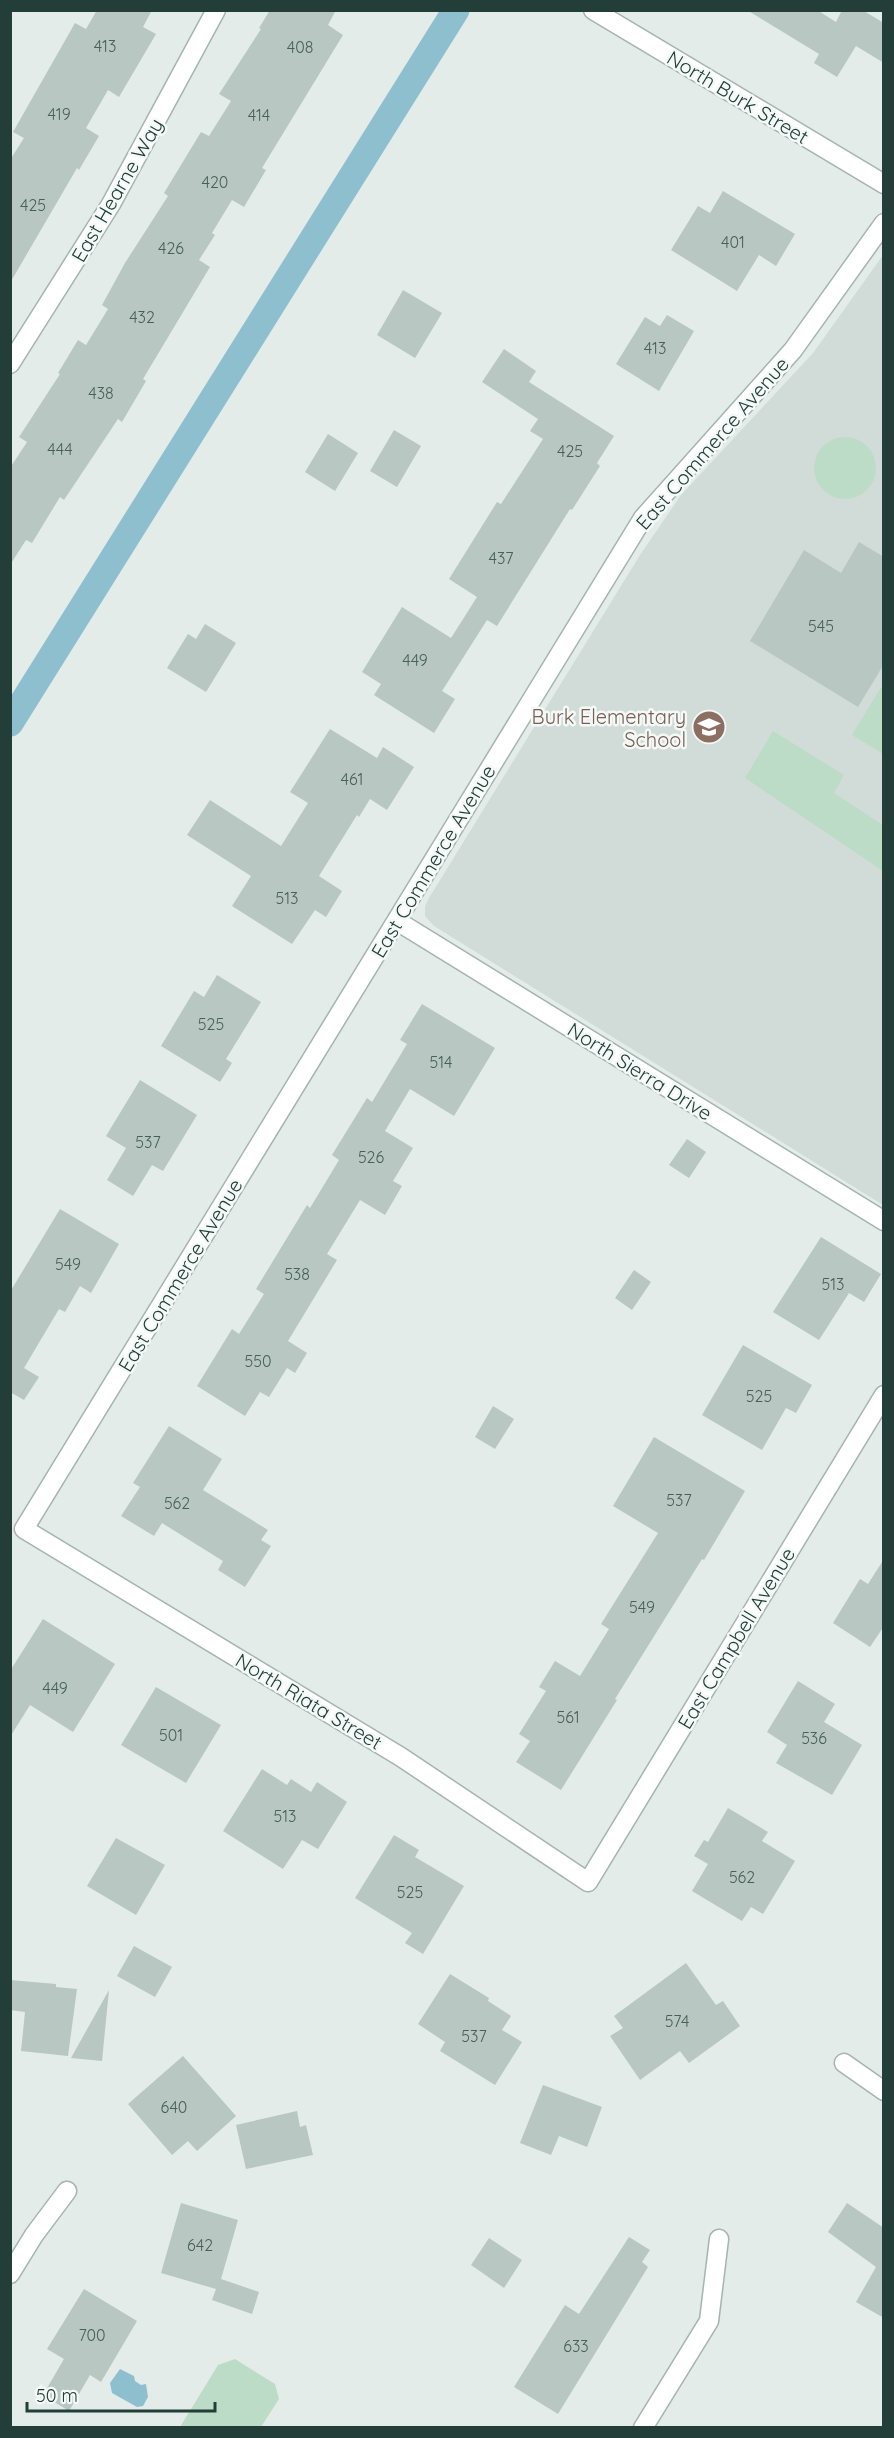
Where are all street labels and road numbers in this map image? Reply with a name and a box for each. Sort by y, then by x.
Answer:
street label: North Burk Street [663,45,814,149]
street label: East Hearne Way [66,114,168,266]
street label: East Commerce Avenue [630,351,794,535]
street label: East Commerce Avenue [365,760,501,962]
street label: North Sierra Drive [563,1017,717,1125]
street label: East Commerce Avenue [112,1174,248,1376]
street label: East Campbell Avenue [672,1543,800,1733]
street label: North Riata Street [231,1647,387,1755]

